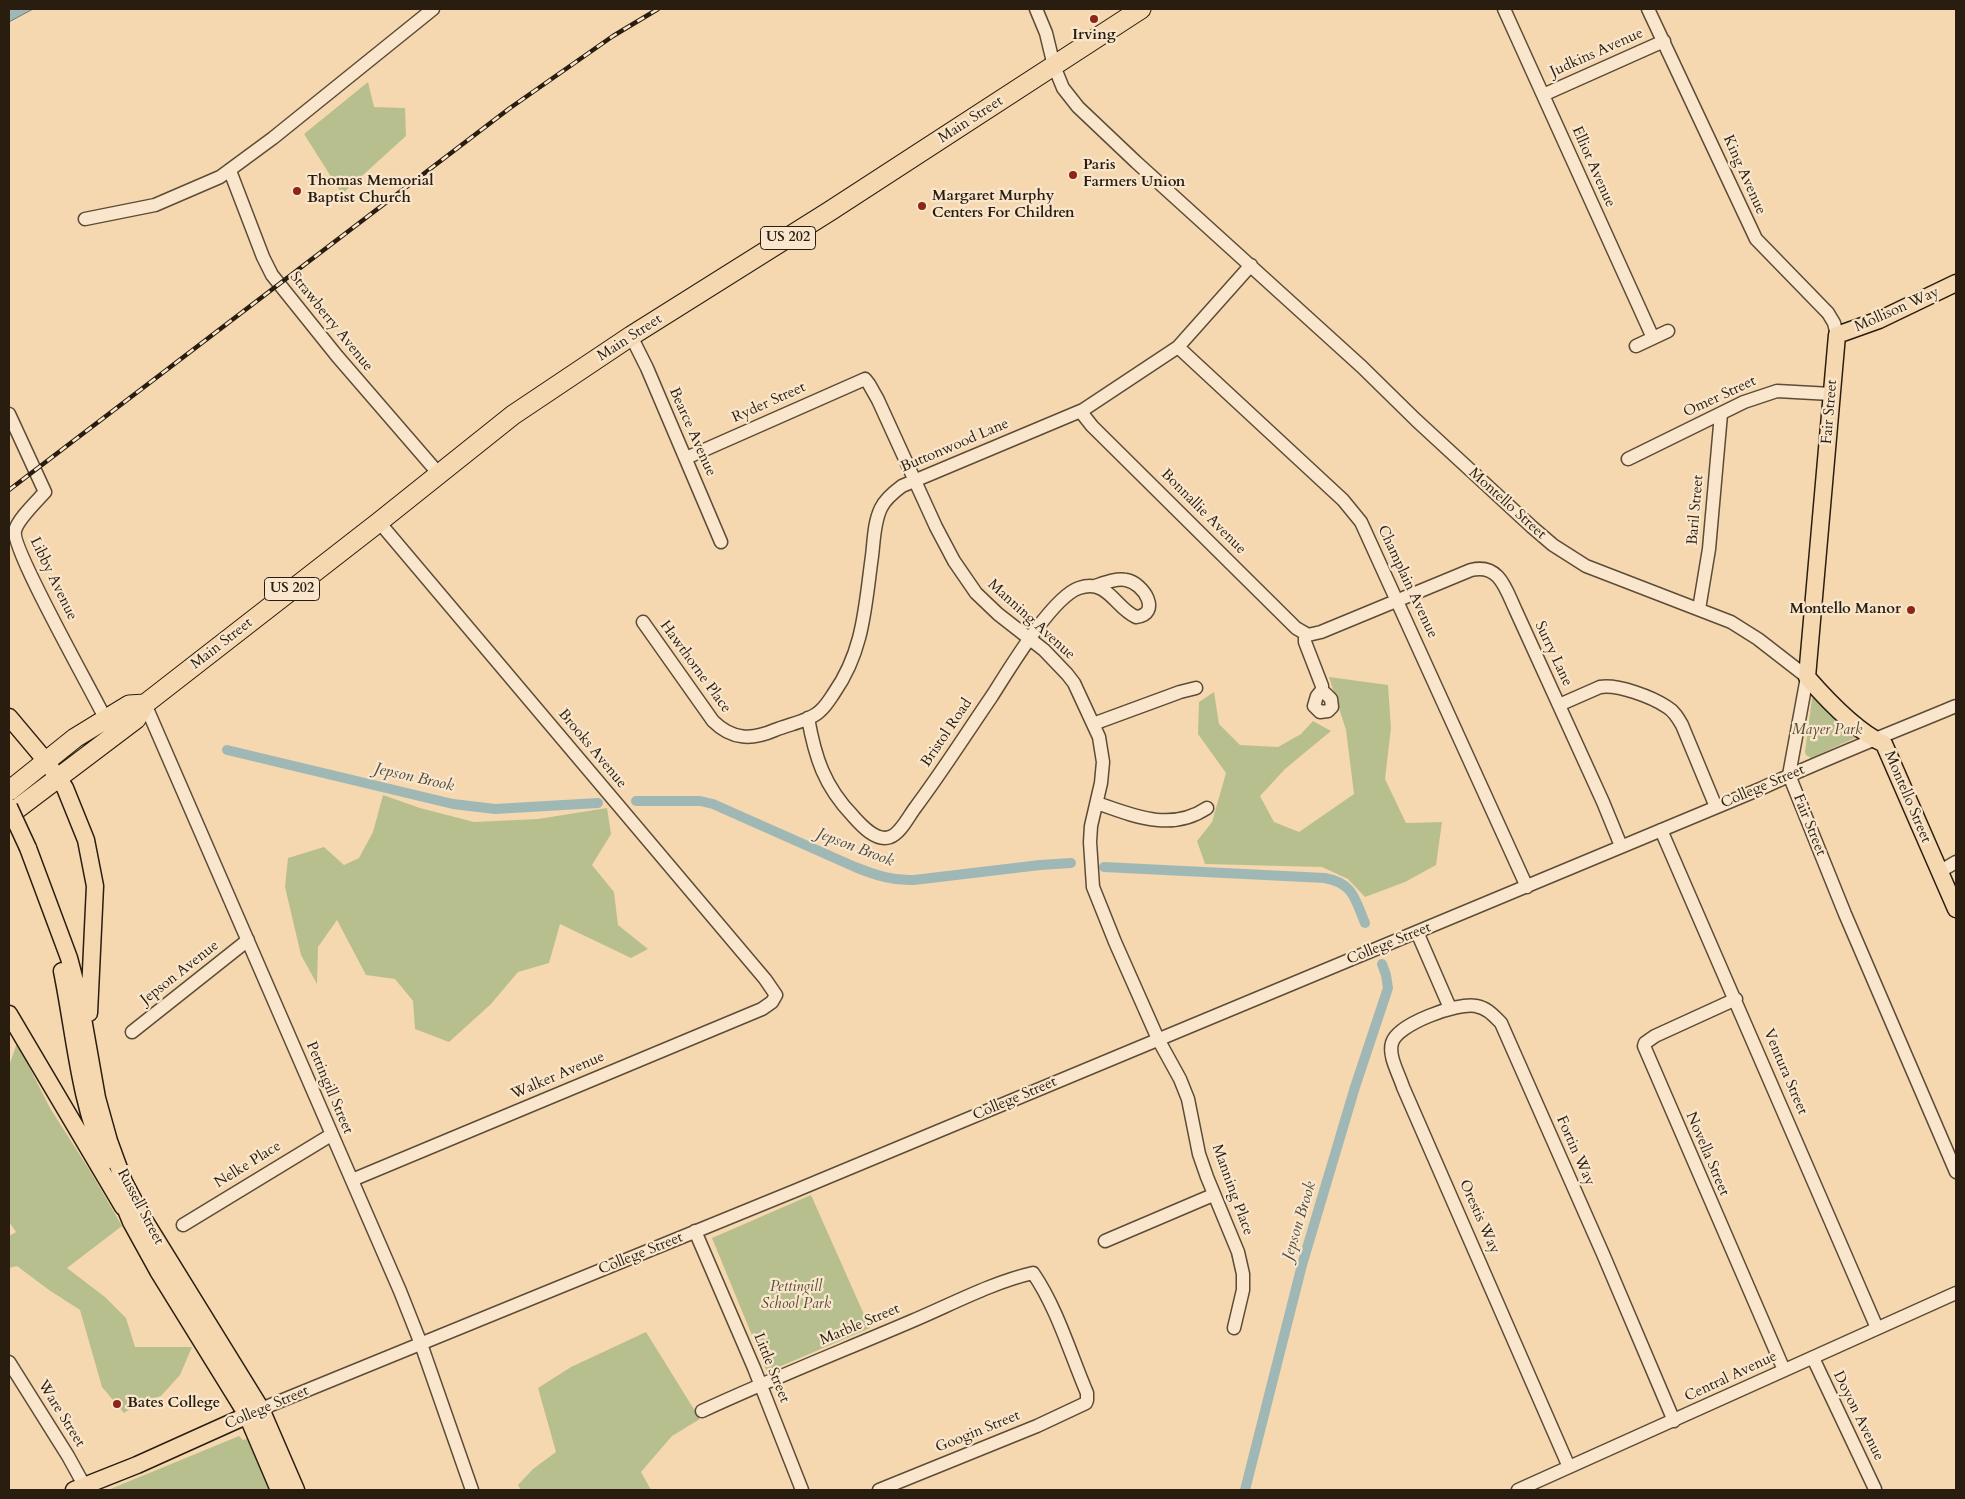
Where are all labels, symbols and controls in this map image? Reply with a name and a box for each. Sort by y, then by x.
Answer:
marker: Irving [1088,13,1100,25]
street label: Judkins Avenue [1548,24,1646,82]
place label: Irving [1072,27,1116,45]
street label: Main Street [935,92,1007,148]
street label: Elliot Avenue [1567,124,1619,210]
street label: King Avenue [1718,133,1770,217]
place label: Paris Farmers Union [1083,157,1185,192]
marker: Paris Farmers Union [1067,169,1079,181]
place label: Thomas Memorial Baptist Church [307,173,434,208]
marker: Thomas Memorial Baptist Church [291,185,303,197]
place label: Margaret Murphy Centers For Children [932,188,1075,223]
marker: Margaret Murphy Centers For Children [916,200,928,212]
road number: US 202 [760,227,816,250]
street label: Strawberry Avenue [285,269,377,375]
street label: Mollison Way [1852,283,1942,337]
street label: Main Street [594,310,666,366]
street label: Omer Street [1681,372,1759,422]
street label: Ryder Street [729,379,809,427]
street label: Fair Street [1818,379,1842,445]
street label: Bearce Avenue [664,385,720,479]
street label: Buttonwood Lane [898,415,1012,477]
street label: Montello Street [1465,464,1549,544]
street label: Bonnallie Avenue [1157,466,1249,558]
street label: Baril Street [1684,474,1708,546]
street label: Champlain Avenue [1373,523,1441,641]
street label: Libby Avenue [25,535,81,623]
street label: Manning Avenue [984,576,1078,664]
road number: US 202 [264,578,320,600]
place label: Montello Manor [1789,601,1901,619]
marker: Montello Manor [1905,604,1917,616]
street label: Main Street [188,614,256,674]
street label: Hawthorne Place [655,617,735,717]
street label: Surry Lane [1530,619,1576,689]
street label: Bristol Road [918,695,976,771]
street label: Brooks Avenue [554,706,630,792]
park label: Mayer Park [1792,722,1862,740]
street label: Montello Street [1880,748,1934,846]
water label: Jepson Brook [372,760,456,796]
street label: College Street [1718,761,1808,813]
street label: Fair Street [1789,792,1829,858]
water label: Jepson Brook [814,824,896,872]
street label: College Street [1344,919,1434,969]
street label: Jepson Avenue [137,937,223,1009]
street label: Ventura Street [1759,1026,1811,1118]
street label: Pettingill Street [302,1039,356,1137]
street label: Walker Avenue [509,1048,607,1104]
street label: College Street [970,1073,1060,1125]
street label: Novella Street [1681,1109,1733,1199]
street label: Fortin Way [1552,1113,1598,1189]
street label: Nelke Place [211,1137,285,1193]
street label: Manning Place [1207,1142,1257,1238]
street label: Russell Street [113,1166,167,1248]
street label: Orestis Way [1455,1177,1503,1257]
water label: Jepson Brook [1279,1179,1321,1263]
street label: College Street [596,1229,686,1279]
park label: Pettingill School Park [761,1279,831,1314]
street label: Marble Street [817,1300,903,1350]
street label: Little Street [749,1331,793,1405]
street label: Central Avenue [1682,1348,1780,1406]
street label: Doyon Avenue [1829,1368,1887,1464]
street label: Ware Street [33,1377,89,1451]
street label: College Street [222,1382,312,1434]
place label: Bates College [127,1395,220,1413]
marker: Bates College [111,1398,123,1410]
street label: Googin Street [933,1407,1023,1457]

